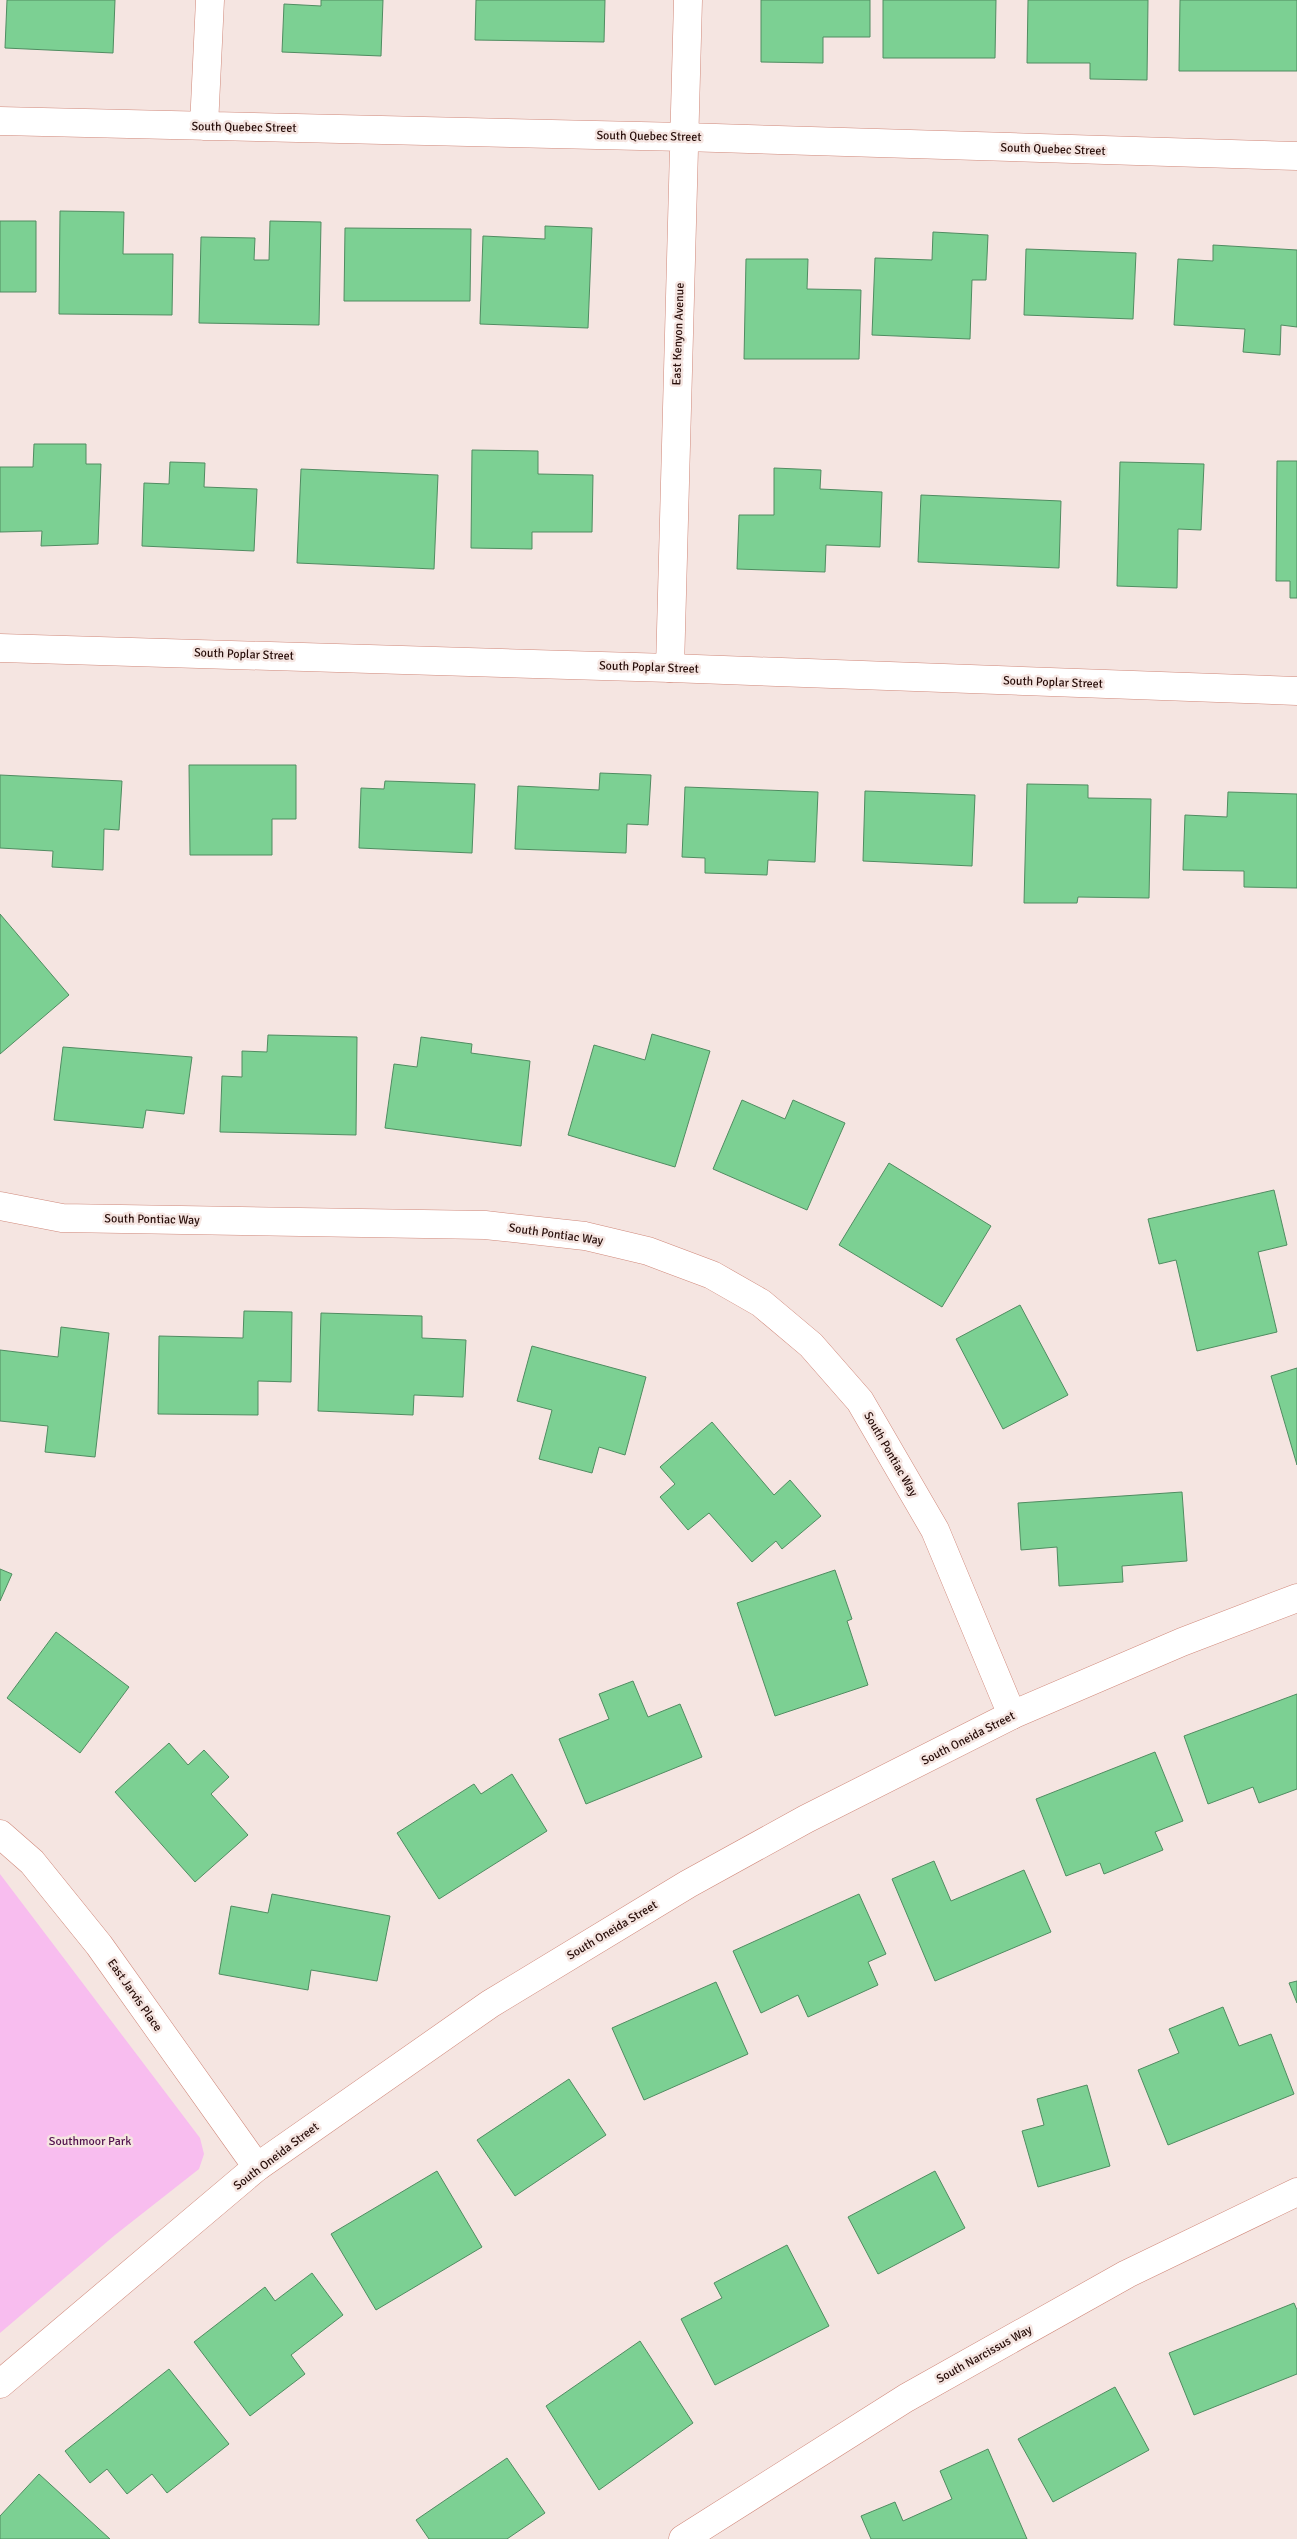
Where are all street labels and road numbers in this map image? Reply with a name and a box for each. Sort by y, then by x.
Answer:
street label: South Quebec Street [191,119,297,136]
street label: South Quebec Street [596,128,702,145]
street label: South Quebec Street [1000,140,1106,159]
street label: East Kenyon Avenue [669,282,688,386]
street label: South Poplar Street [194,645,294,664]
street label: South Poplar Street [599,658,699,677]
street label: South Poplar Street [1003,673,1103,692]
street label: South Pontiac Way [104,1211,200,1228]
street label: South Pontiac Way [508,1220,605,1249]
street label: South Pontiac Way [860,1409,921,1500]
street label: South Oneida Street [919,1708,1017,1768]
street label: South Oneida Street [564,1897,660,1963]
street label: East Jarvis Place [104,1956,165,2034]
street label: South Oneida Street [231,2119,322,2193]
street label: South Narcissus Way [934,2322,1035,2387]

